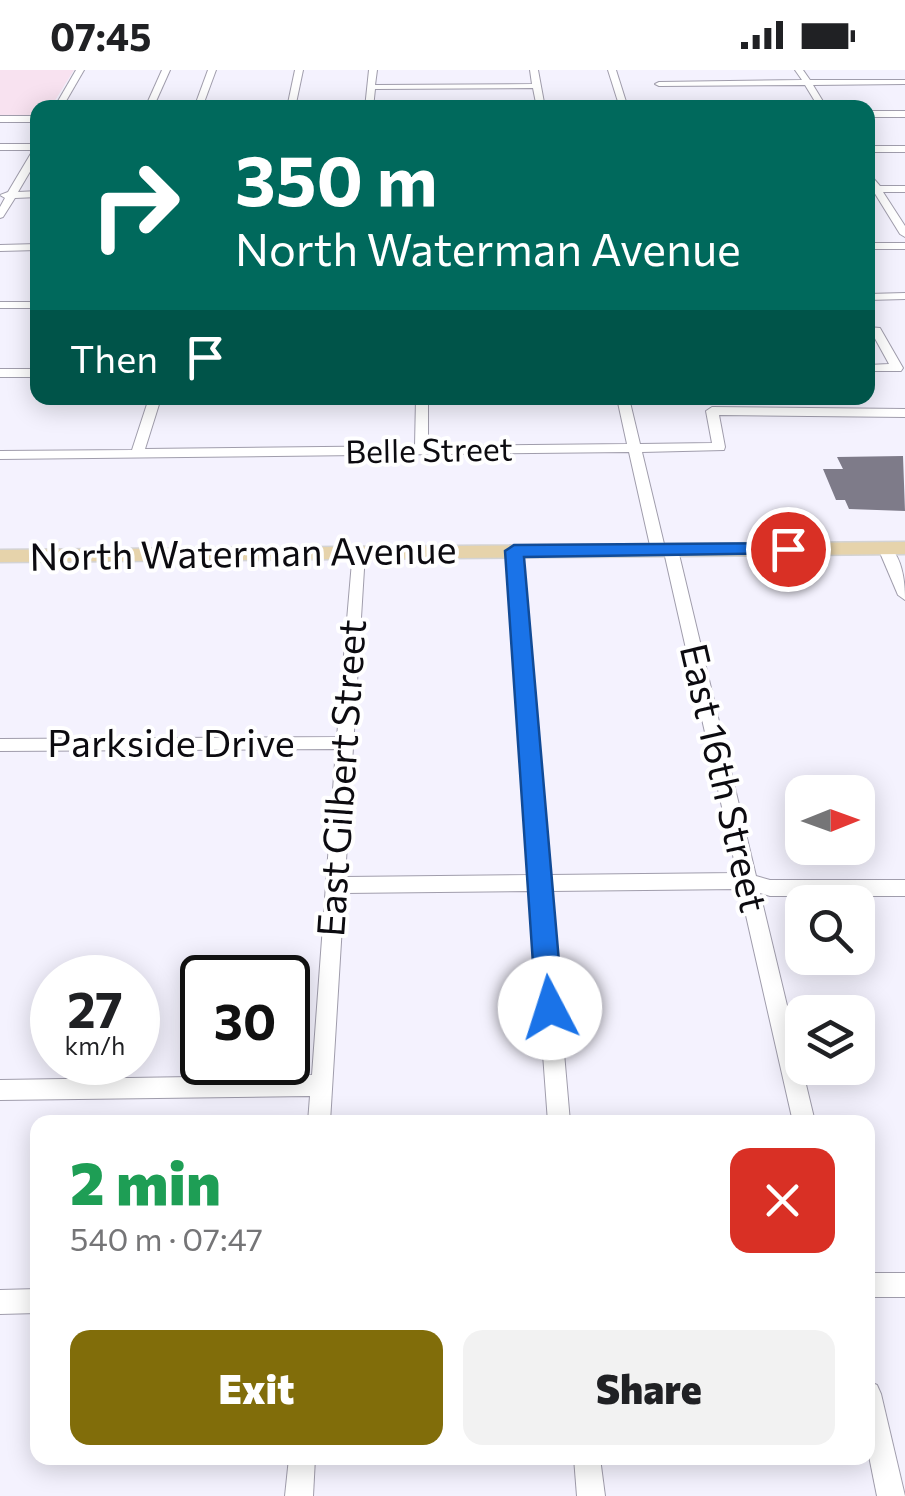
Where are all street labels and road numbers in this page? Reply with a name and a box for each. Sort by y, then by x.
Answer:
street label: Belle Street [345,428,513,470]
street label: North Waterman Avenue [29,524,457,579]
street label: East Gilbert Street [305,618,374,938]
street label: East 16th Street [672,639,779,916]
street label: Parkside Drive [47,718,295,765]

